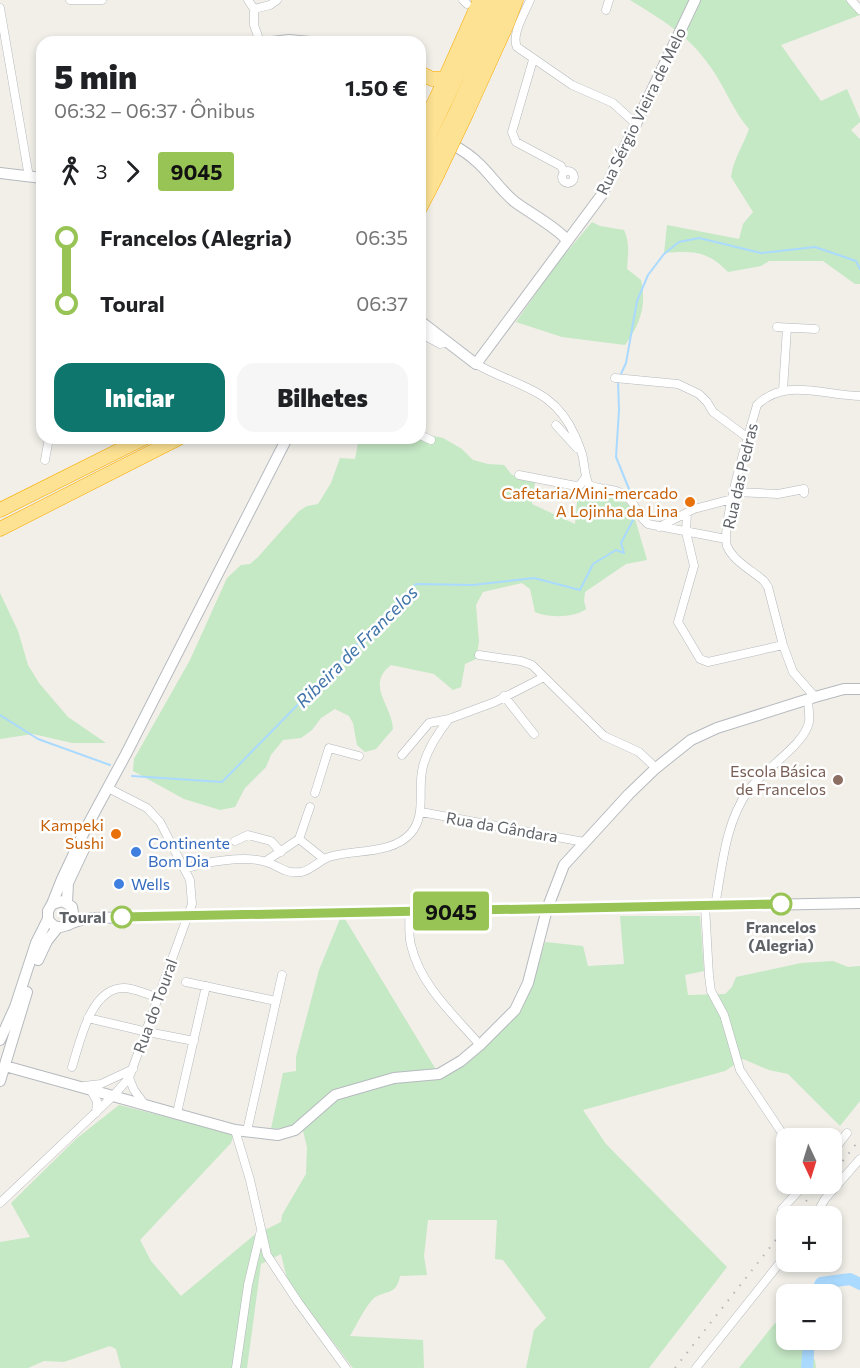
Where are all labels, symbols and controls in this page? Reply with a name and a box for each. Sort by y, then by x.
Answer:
street label: Rua Sérgio Vieira de Melo [592,24,689,198]
text: 5 min [54,55,137,96]
text: 1.50 € [345,74,408,101]
text: 06:32 – 06:37 · Ônibus [54,98,255,122]
icon: walk [54,155,87,188]
icon: forward [116,155,149,188]
text: 3 [96,159,107,183]
text: 9045 [170,159,222,184]
text: Francelos (Alegria) [100,224,292,251]
text: 06:35 [355,225,408,249]
text: Toural [100,290,165,317]
text: 06:37 [356,291,408,315]
button: Iniciar [54,363,225,432]
button: Bilhetes [237,363,408,432]
street label: Rua das Pedras [718,421,761,531]
place label: Cafetaria/Mini-mercado A Lojinha da Lina [501,483,678,520]
marker: Cafetaria/Mini-mercado A Lojinha da Lina [683,495,697,509]
water label: Ribeira de Francelos [291,581,422,712]
place label: Escola Básica de Francelos [730,761,826,798]
marker: Escola Básica de Francelos [831,773,845,787]
street label: Rua da Gândara [445,807,559,846]
place label: Kampeki Sushi [40,815,104,852]
marker: Kampeki Sushi [109,827,123,841]
place label: Continente Bom Dia [148,833,230,870]
marker: Continente Bom Dia [129,845,143,859]
place label: Wells [131,874,170,893]
marker: Wells [112,877,126,891]
line badge: 9045 [409,892,493,930]
marker: Francelos (Alegria) [770,893,792,915]
text: 9045 [425,899,477,924]
marker: Toural [111,906,133,928]
place label: Toural [59,907,106,926]
place label: Francelos (Alegria) [746,917,816,954]
street label: Rua do Toural [129,956,180,1056]
north arrow [776,1128,842,1194]
map controls [776,1128,842,1350]
button: + [776,1206,842,1272]
button: − [776,1284,842,1350]

